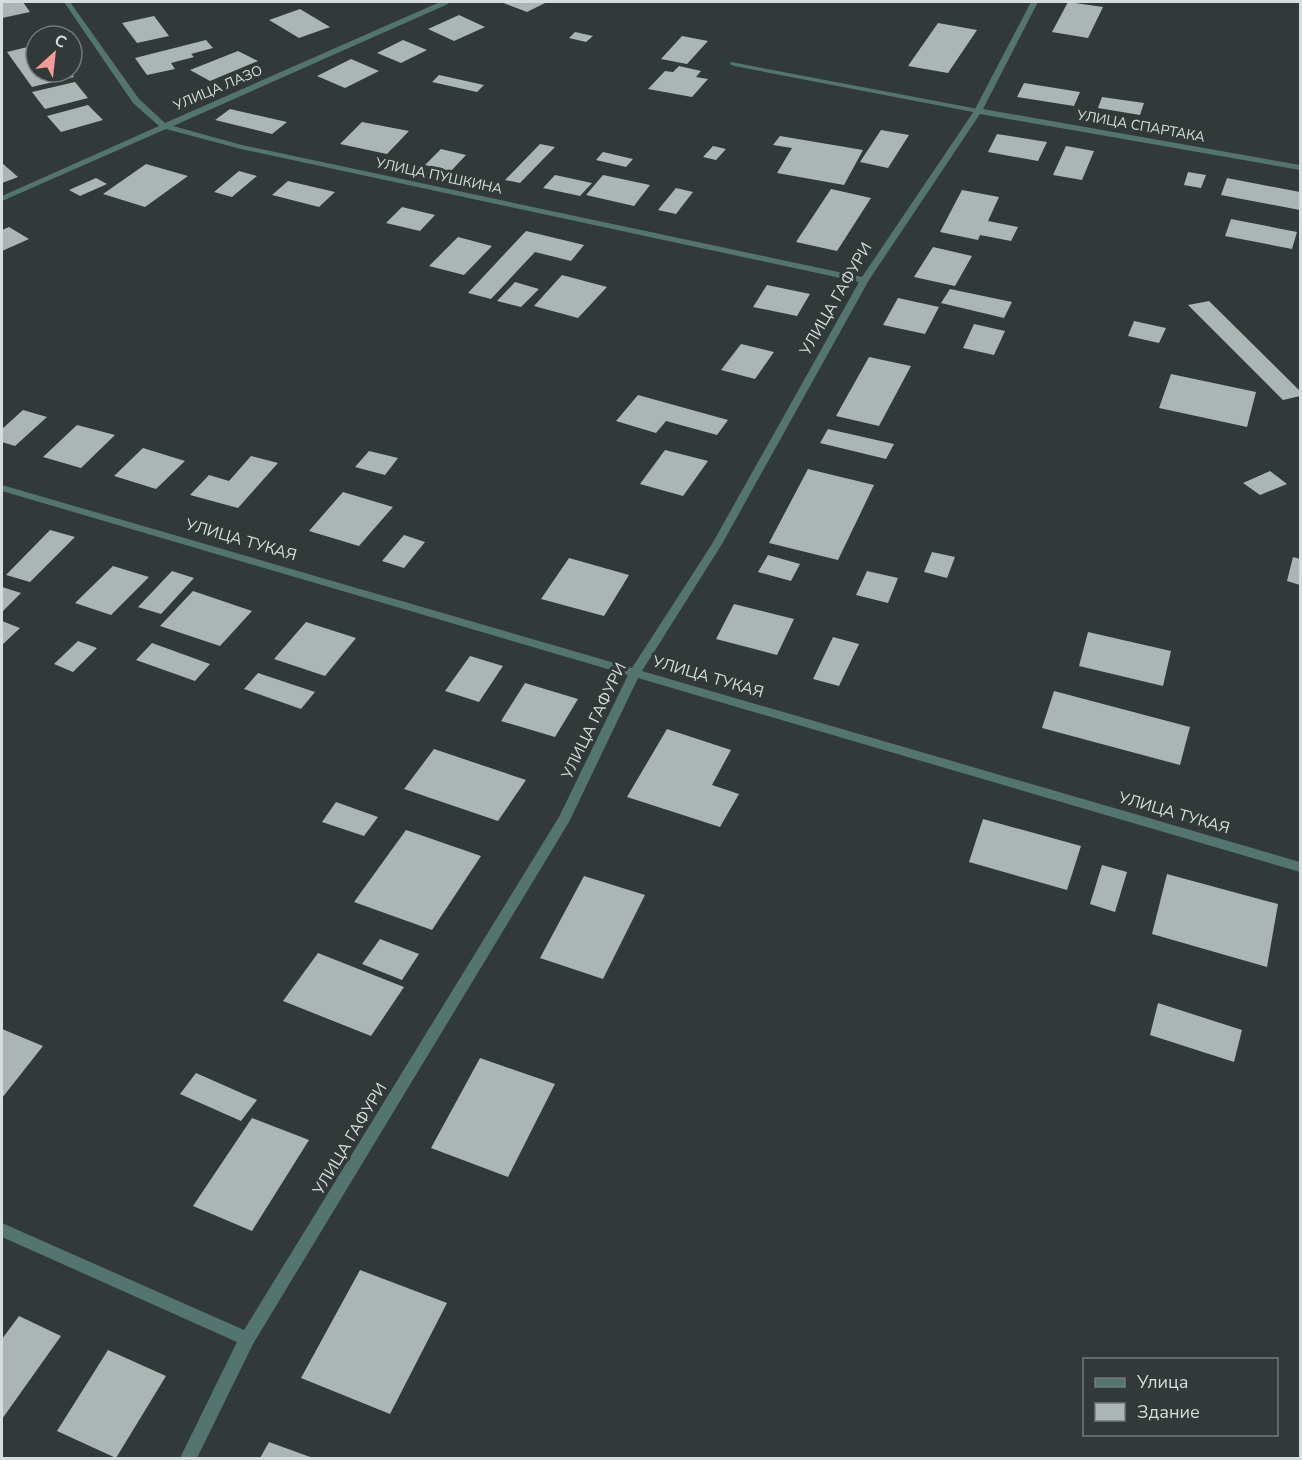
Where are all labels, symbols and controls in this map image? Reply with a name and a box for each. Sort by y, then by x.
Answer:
north arrow [24,24,84,84]
text: С [51,29,70,54]
street label: УЛИЦА ЛАЗО [170,61,265,116]
street label: УЛИЦА СПАРТАКА [1074,105,1207,147]
street label: УЛИЦА ПУШКИНА [373,153,504,199]
street label: УЛИЦА ГАФУРИ [794,238,877,360]
street label: УЛИЦА ТУКАЯ [182,513,299,566]
street label: УЛИЦА ТУКАЯ [649,650,766,703]
street label: УЛИЦА ГАФУРИ [556,659,632,784]
street label: УЛИЦА ТУКАЯ [1115,786,1232,839]
street label: УЛИЦА ГАФУРИ [307,1079,392,1200]
legend [1083,1358,1278,1436]
text: Улица [1136,1370,1188,1394]
text: Здание [1137,1400,1200,1424]

